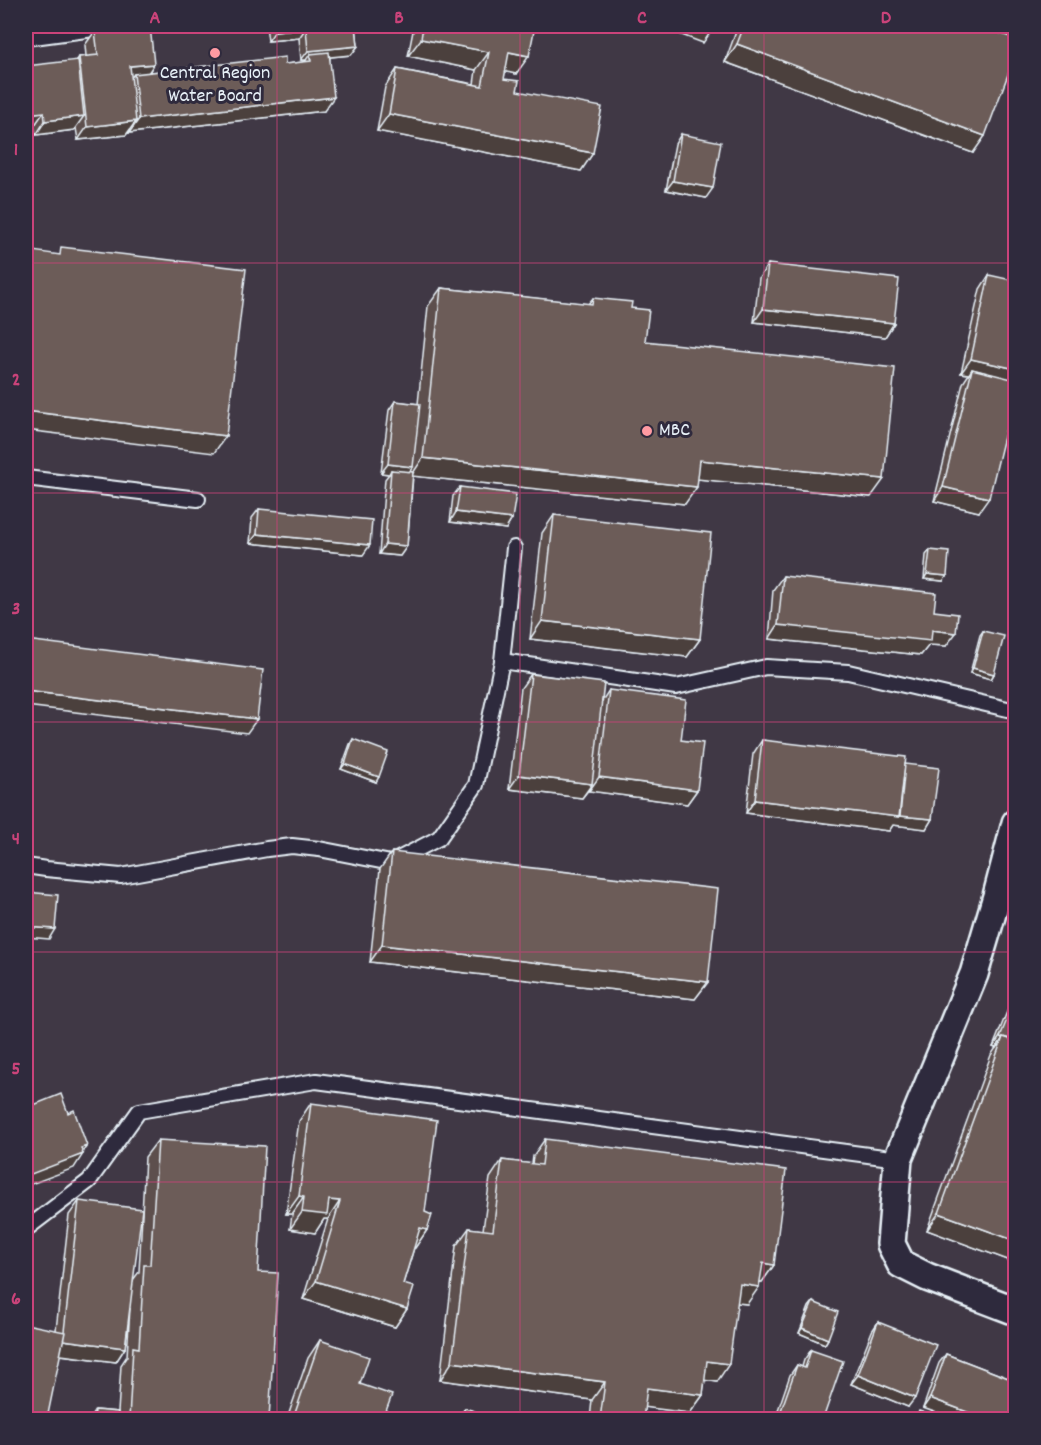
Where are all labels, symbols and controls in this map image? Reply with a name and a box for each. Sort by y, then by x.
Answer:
text: A [150,5,161,33]
text: B [394,5,404,33]
text: C [637,5,647,33]
text: D [881,5,892,33]
marker: Central Region Water Board [208,46,222,60]
place label: Central Region Water Board [160,60,270,111]
text: 1 [14,137,18,165]
text: 2 [12,367,20,395]
place label: MBC [659,417,690,445]
marker: MBC [640,424,654,438]
text: 3 [12,596,20,624]
text: 4 [12,826,20,854]
text: 5 [11,1056,21,1084]
text: 6 [11,1286,21,1314]

